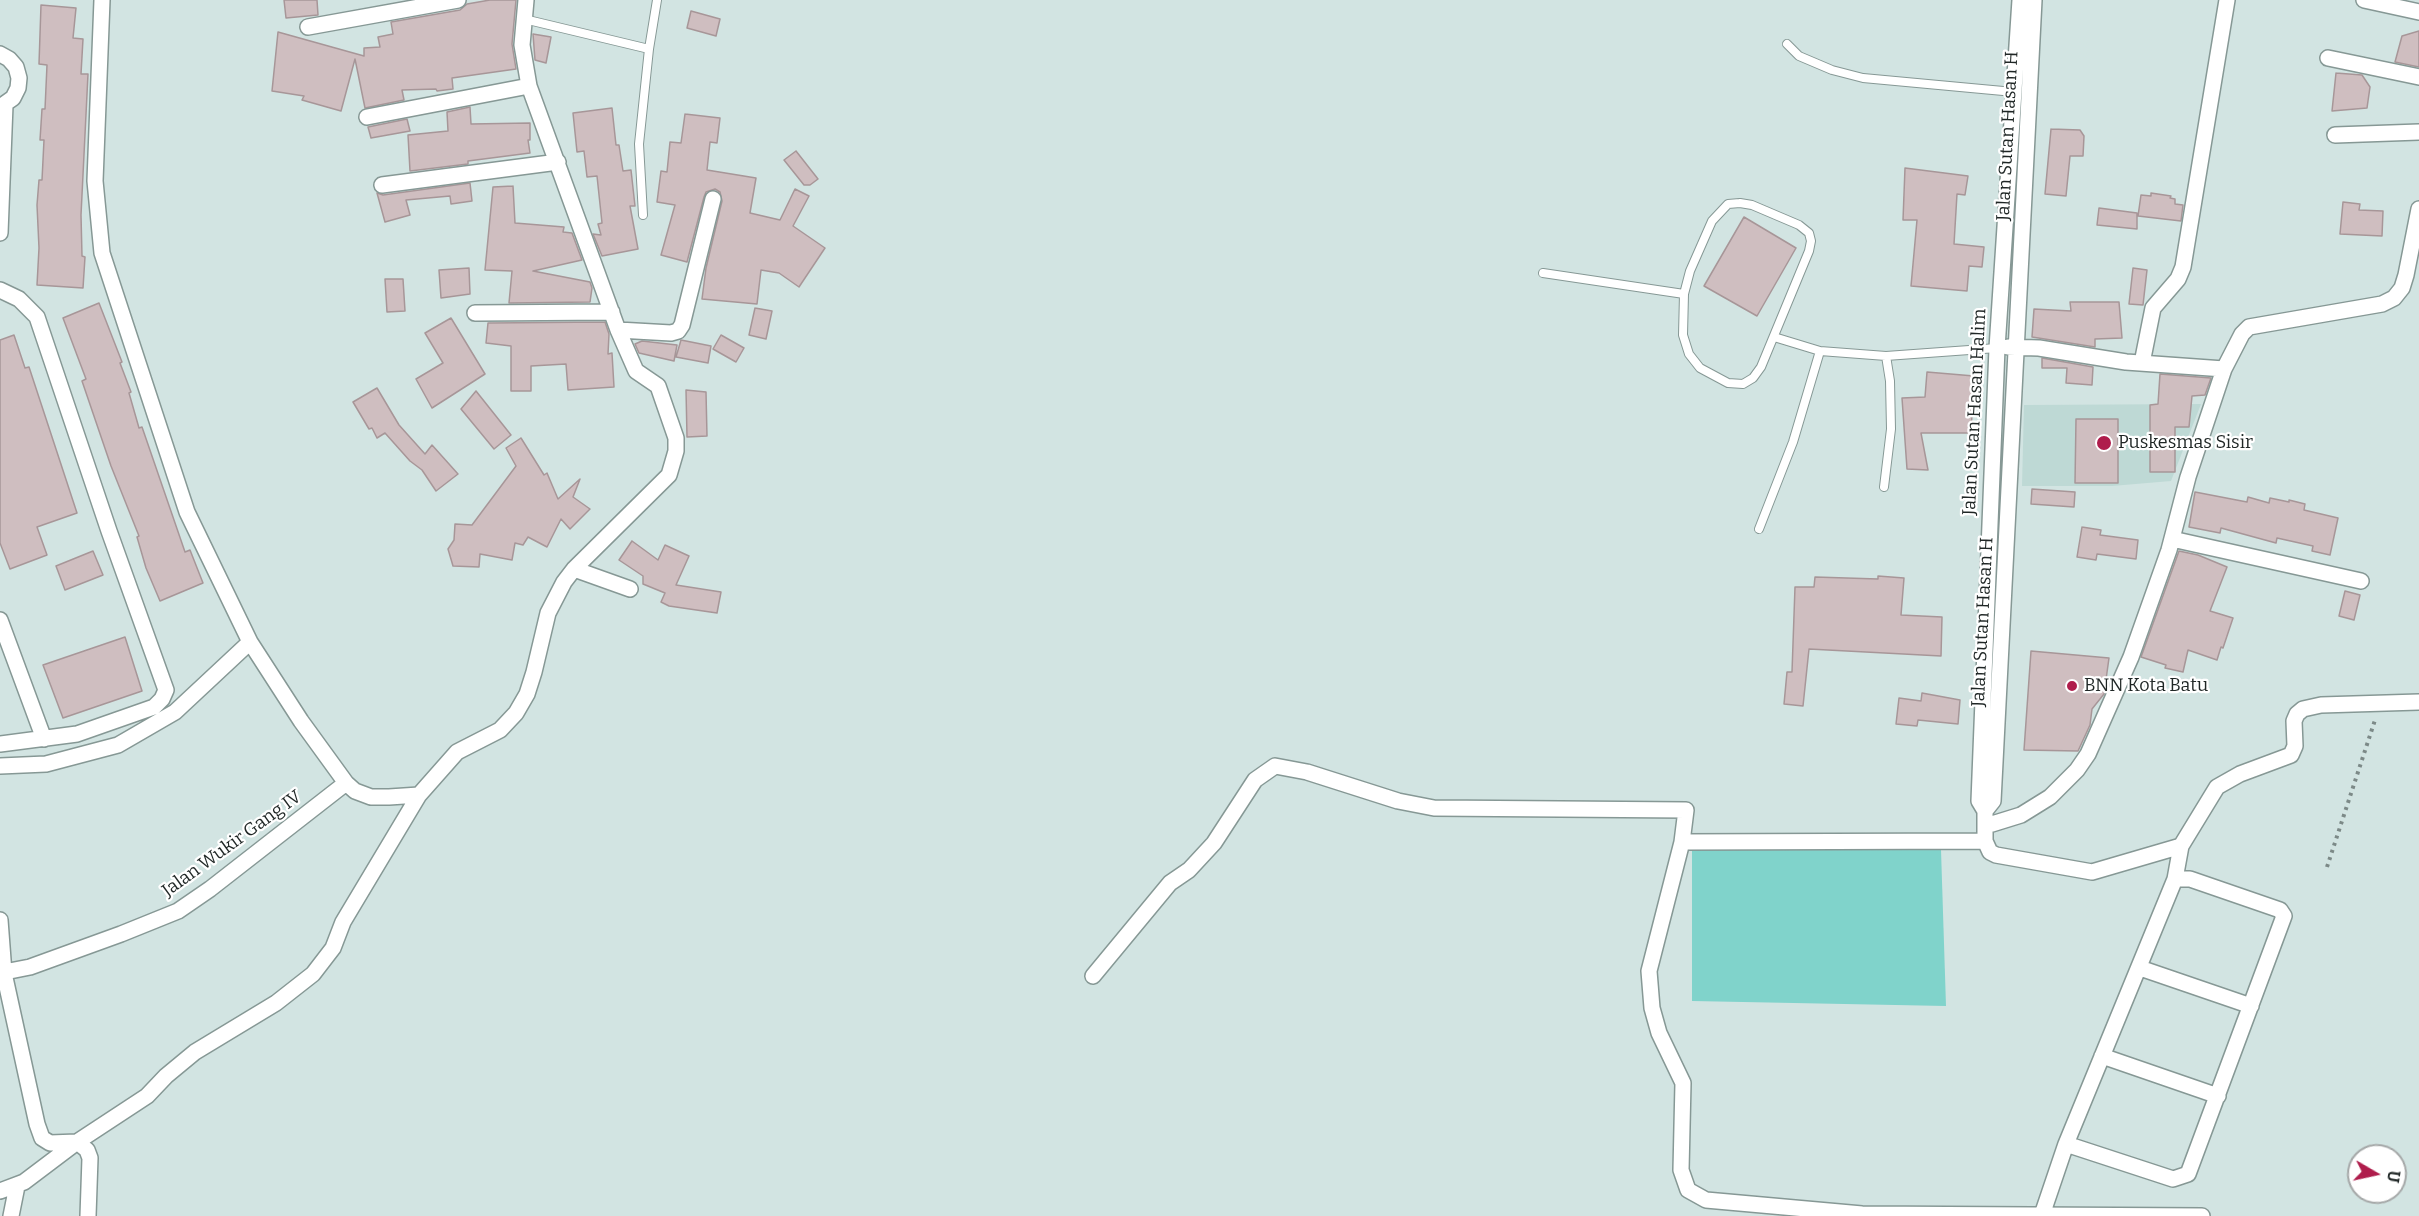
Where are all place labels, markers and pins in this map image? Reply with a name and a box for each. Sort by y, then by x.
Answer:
place label: Puskesmas Sisir [2118,432,2253,454]
marker: Puskesmas Sisir [2095,434,2113,452]
place label: BNN Kota Batu [2084,675,2208,697]
marker: BNN Kota Batu [2065,679,2079,693]

